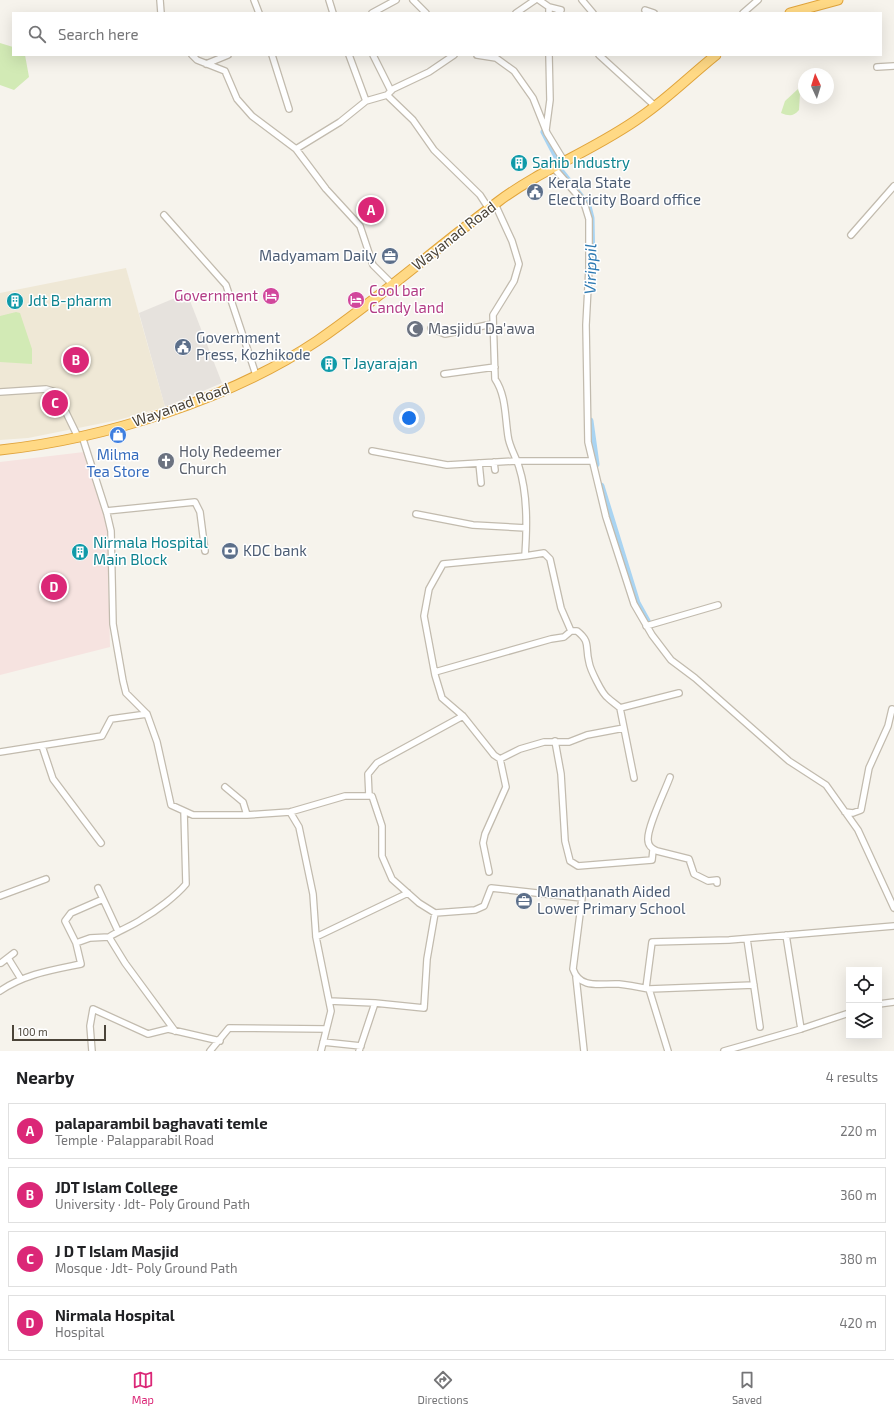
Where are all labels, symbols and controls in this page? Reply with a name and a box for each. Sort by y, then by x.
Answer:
search box [12,12,882,56]
icon: search [26,23,48,45]
text: Search here [58,25,139,43]
north arrow [798,68,834,104]
building icon: Sahib Industry [509,153,529,173]
place label: Sahib Industry [532,153,630,171]
place label: Kerala State Electricity Board office [548,173,701,208]
public building icon: Kerala State Electricity Board office [525,182,545,202]
pin: A [358,195,384,225]
street label: Wayanad Road [408,197,499,274]
water label: Virippil [580,243,599,295]
place label: Madyamam Daily [259,246,377,264]
office icon: Madyamam Daily [380,246,400,266]
place label: Cool bar Candy land [369,281,444,316]
place label: Government [174,286,258,304]
hotel icon: Government [261,286,281,306]
hotel icon: Cool bar Candy land [346,290,366,310]
building icon: Jdt B-pharm [5,291,25,311]
place label: Jdt B-pharm [28,291,112,309]
mosque icon: Masjidu Da'awa [405,319,425,339]
place label: Masjidu Da'awa [428,319,535,338]
place label: Government Press, Kozhikode [196,328,311,363]
public building icon: Government Press, Kozhikode [173,337,193,357]
pin: B [63,345,89,375]
building icon: T Jayarajan [319,354,339,374]
place label: T Jayarajan [342,354,418,373]
street label: Wayanad Road [130,378,232,430]
pin: C [42,388,68,418]
your location [399,408,419,428]
shop icon: Milma Tea Store [108,425,128,445]
place label: Holy Redeemer Church [179,442,282,477]
place label: Milma Tea Store [86,445,150,480]
church icon: Holy Redeemer Church [156,451,176,471]
place label: Nirmala Hospital Main Block [93,533,208,568]
bank icon: KDC bank [220,541,240,561]
place label: KDC bank [243,541,307,559]
building icon: Nirmala Hospital Main Block [70,542,90,562]
pin: D [41,572,67,602]
place label: Manathanath Aided Lower Primary School [537,882,686,917]
office icon: Manathanath Aided Lower Primary School [514,891,534,911]
map controls [846,967,882,1039]
button: locate [846,967,882,1003]
button: layers [846,1003,882,1039]
scale bar [12,1023,106,1042]
text: 100 m [18,1025,48,1038]
text: Nearby [16,1067,74,1087]
text: 4 results [826,1069,878,1085]
text: palaparambil baghavati temle [55,1114,268,1132]
text: A [26,1123,34,1139]
text: 220 m [840,1123,877,1139]
text: Temple · Palapparabil Road [55,1132,214,1148]
text: JDT Islam College [55,1178,178,1196]
text: B [26,1187,34,1203]
text: 360 m [840,1187,877,1203]
text: University · Jdt- Poly Ground Path [55,1196,250,1212]
text: J D T Islam Masjid [55,1242,179,1260]
text: C [26,1251,34,1267]
text: 380 m [840,1251,877,1267]
text: Mosque · Jdt- Poly Ground Path [55,1260,238,1276]
text: Nirmala Hospital [55,1306,175,1324]
text: D [26,1315,34,1331]
text: 420 m [840,1315,877,1331]
text: Hospital [55,1324,104,1340]
tab: Map [132,1369,154,1406]
tab: Directions [418,1369,468,1406]
tab: Saved [732,1369,762,1406]

